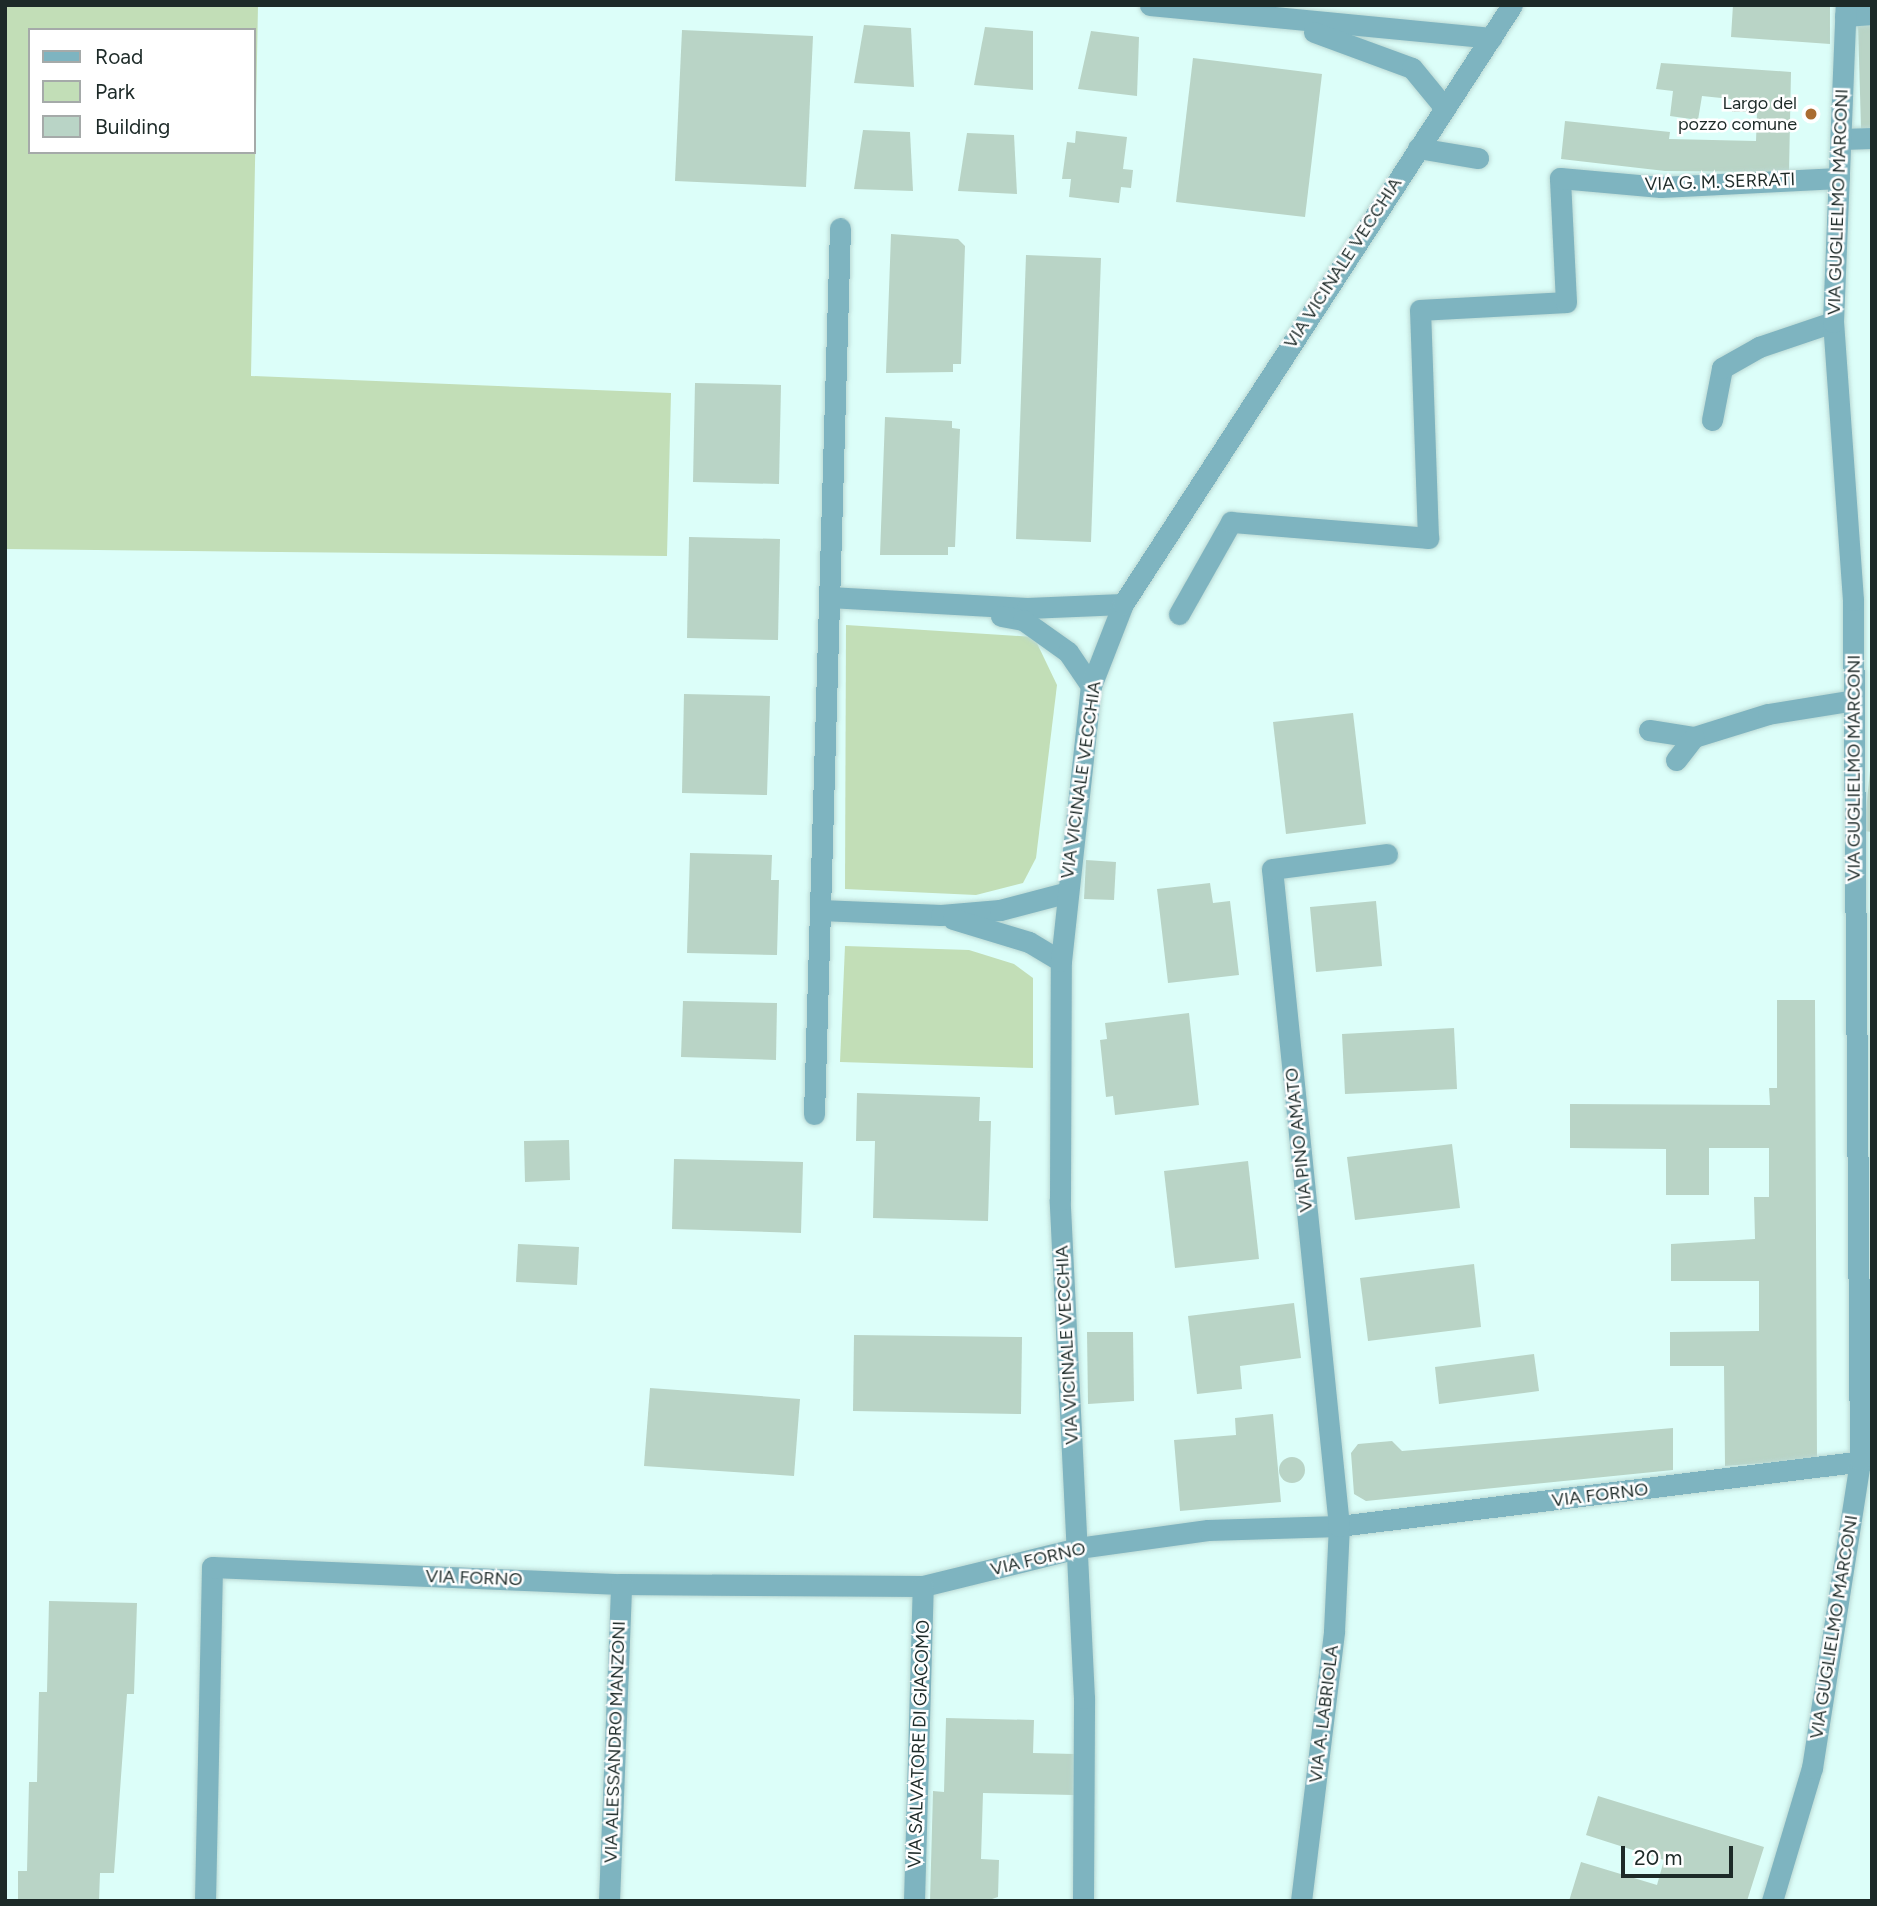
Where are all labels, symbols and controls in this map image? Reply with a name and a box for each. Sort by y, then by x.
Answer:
legend [28,28,256,154]
text: Road [95,44,143,69]
text: Park [95,79,135,104]
street label: VIA GUGLIELMO MARCONI [1823,88,1853,316]
place label: Largo del pozzo comune [1678,93,1797,136]
marker: Largo del pozzo comune [1803,106,1819,122]
text: Building [95,114,170,139]
street label: VIA G. M. SERRATI [1645,169,1795,195]
street label: VIA VICINALE VECCHIA [1280,173,1406,353]
street label: VIA GUGLIELMO MARCONI [1843,655,1865,881]
street label: VIA VICINALE VECCHIA [1056,680,1106,880]
street label: VIA PINO AMATO [1281,1067,1317,1213]
street label: VIA VICINALE VECCHIA [1051,1245,1083,1445]
street label: VIA FORNO [1551,1478,1649,1512]
street label: VIA GUGLIELMO MARCONI [1806,1514,1862,1740]
street label: VIA FORNO [988,1538,1088,1580]
street label: VIA FORNO [425,1566,523,1590]
street label: VIA SALVATORE DI GIACOMO [904,1619,934,1869]
street label: VIA ALESSANDRO MANZONI [600,1621,630,1863]
street label: VIA A. LABRIOLA [1305,1644,1343,1784]
scale bar [1625,1832,1737,1876]
text: 20 m [1634,1845,1682,1870]

